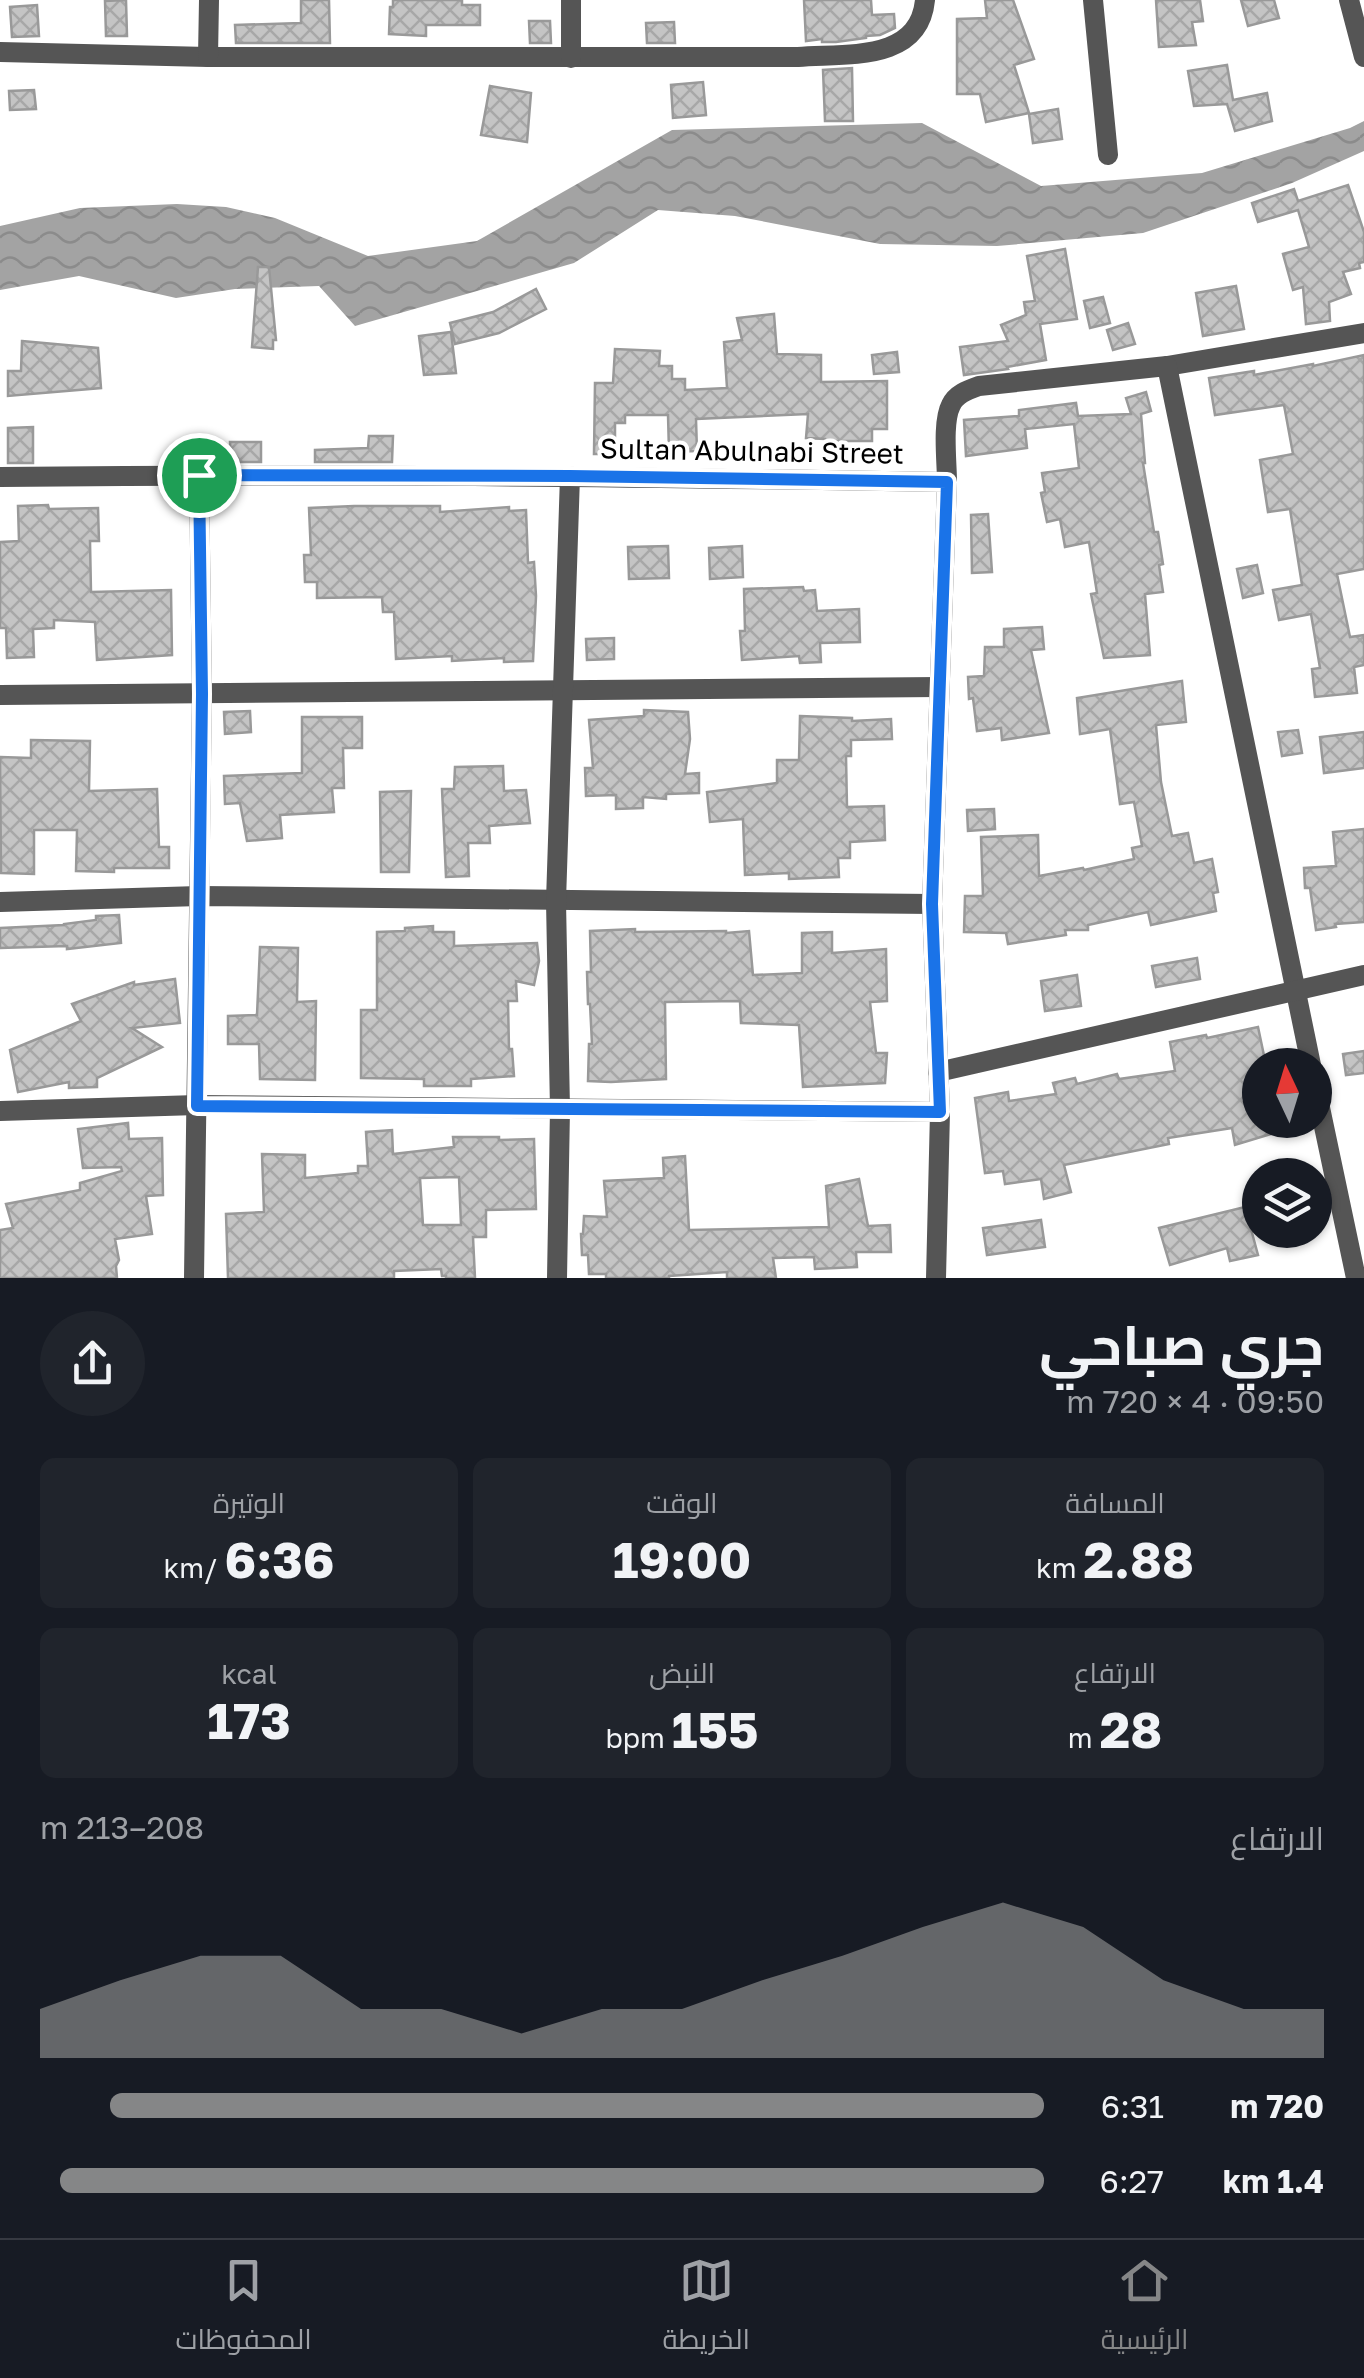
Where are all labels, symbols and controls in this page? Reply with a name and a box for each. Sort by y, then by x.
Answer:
street label: Sultan Abulnabi Street [600,431,904,470]
pin [157,433,242,518]
icon: arrive [172,448,227,503]
north arrow [1242,1048,1332,1138]
map controls [1242,1048,1332,1248]
button: layers [1242,1158,1332,1248]
button: share [40,1311,145,1416]
text: جري صباحي [1039,1311,1324,1377]
text: 09:50 · 4 × 720 m [1066,1382,1324,1420]
text: الوتيرة [213,1486,285,1519]
text: الوقت [646,1486,718,1519]
text: المسافة [1065,1486,1165,1519]
text: 6:36 [225,1529,335,1589]
text: 19:00 [613,1529,751,1589]
text: 2.88 [1084,1529,1194,1589]
text: /km [163,1551,225,1584]
text: km [1036,1551,1084,1584]
text: النبض [649,1656,715,1689]
text: الارتفاع [1074,1656,1156,1689]
text: kcal [221,1657,277,1690]
text: 173 [207,1690,291,1750]
text: 155 [672,1699,759,1759]
text: 28 [1100,1699,1162,1759]
text: bpm [606,1721,672,1754]
text: m [1068,1721,1100,1754]
text: 208–213 m [40,1808,204,1846]
text: الارتفاع [1230,1819,1324,1857]
text: 6:31 [1101,2087,1164,2125]
text: 720 m [1230,2087,1324,2125]
text: 6:27 [1100,2162,1164,2200]
text: 1.4 km [1223,2162,1324,2200]
tab: المحفوظات [175,2253,312,2365]
tab: الخريطة [663,2253,750,2365]
tab: الرئيسية [1101,2253,1189,2365]

